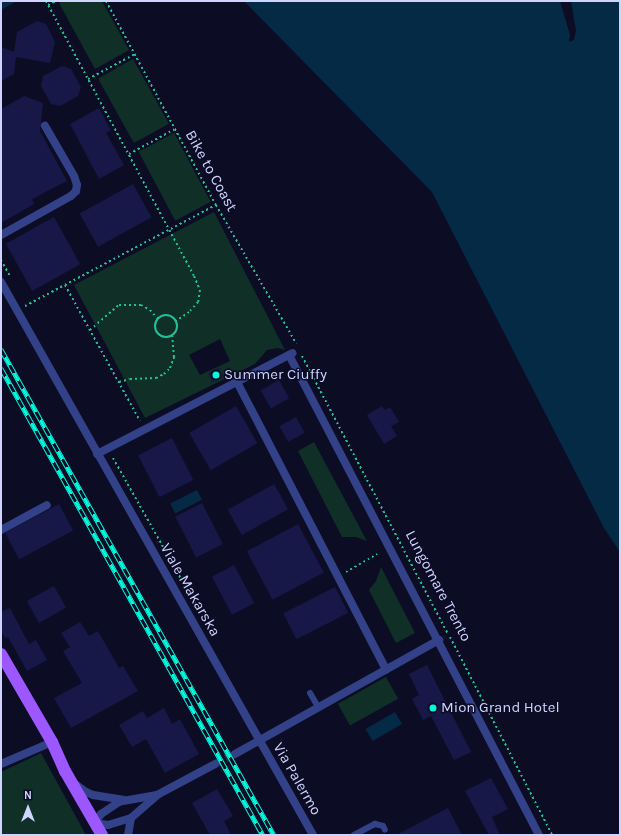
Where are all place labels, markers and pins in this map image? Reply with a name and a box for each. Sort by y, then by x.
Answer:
place label: Summer Ciuffy [224,366,327,384]
marker: Summer Ciuffy [211,370,221,380]
place label: Mion Grand Hotel [441,699,560,717]
marker: Mion Grand Hotel [428,703,438,713]

